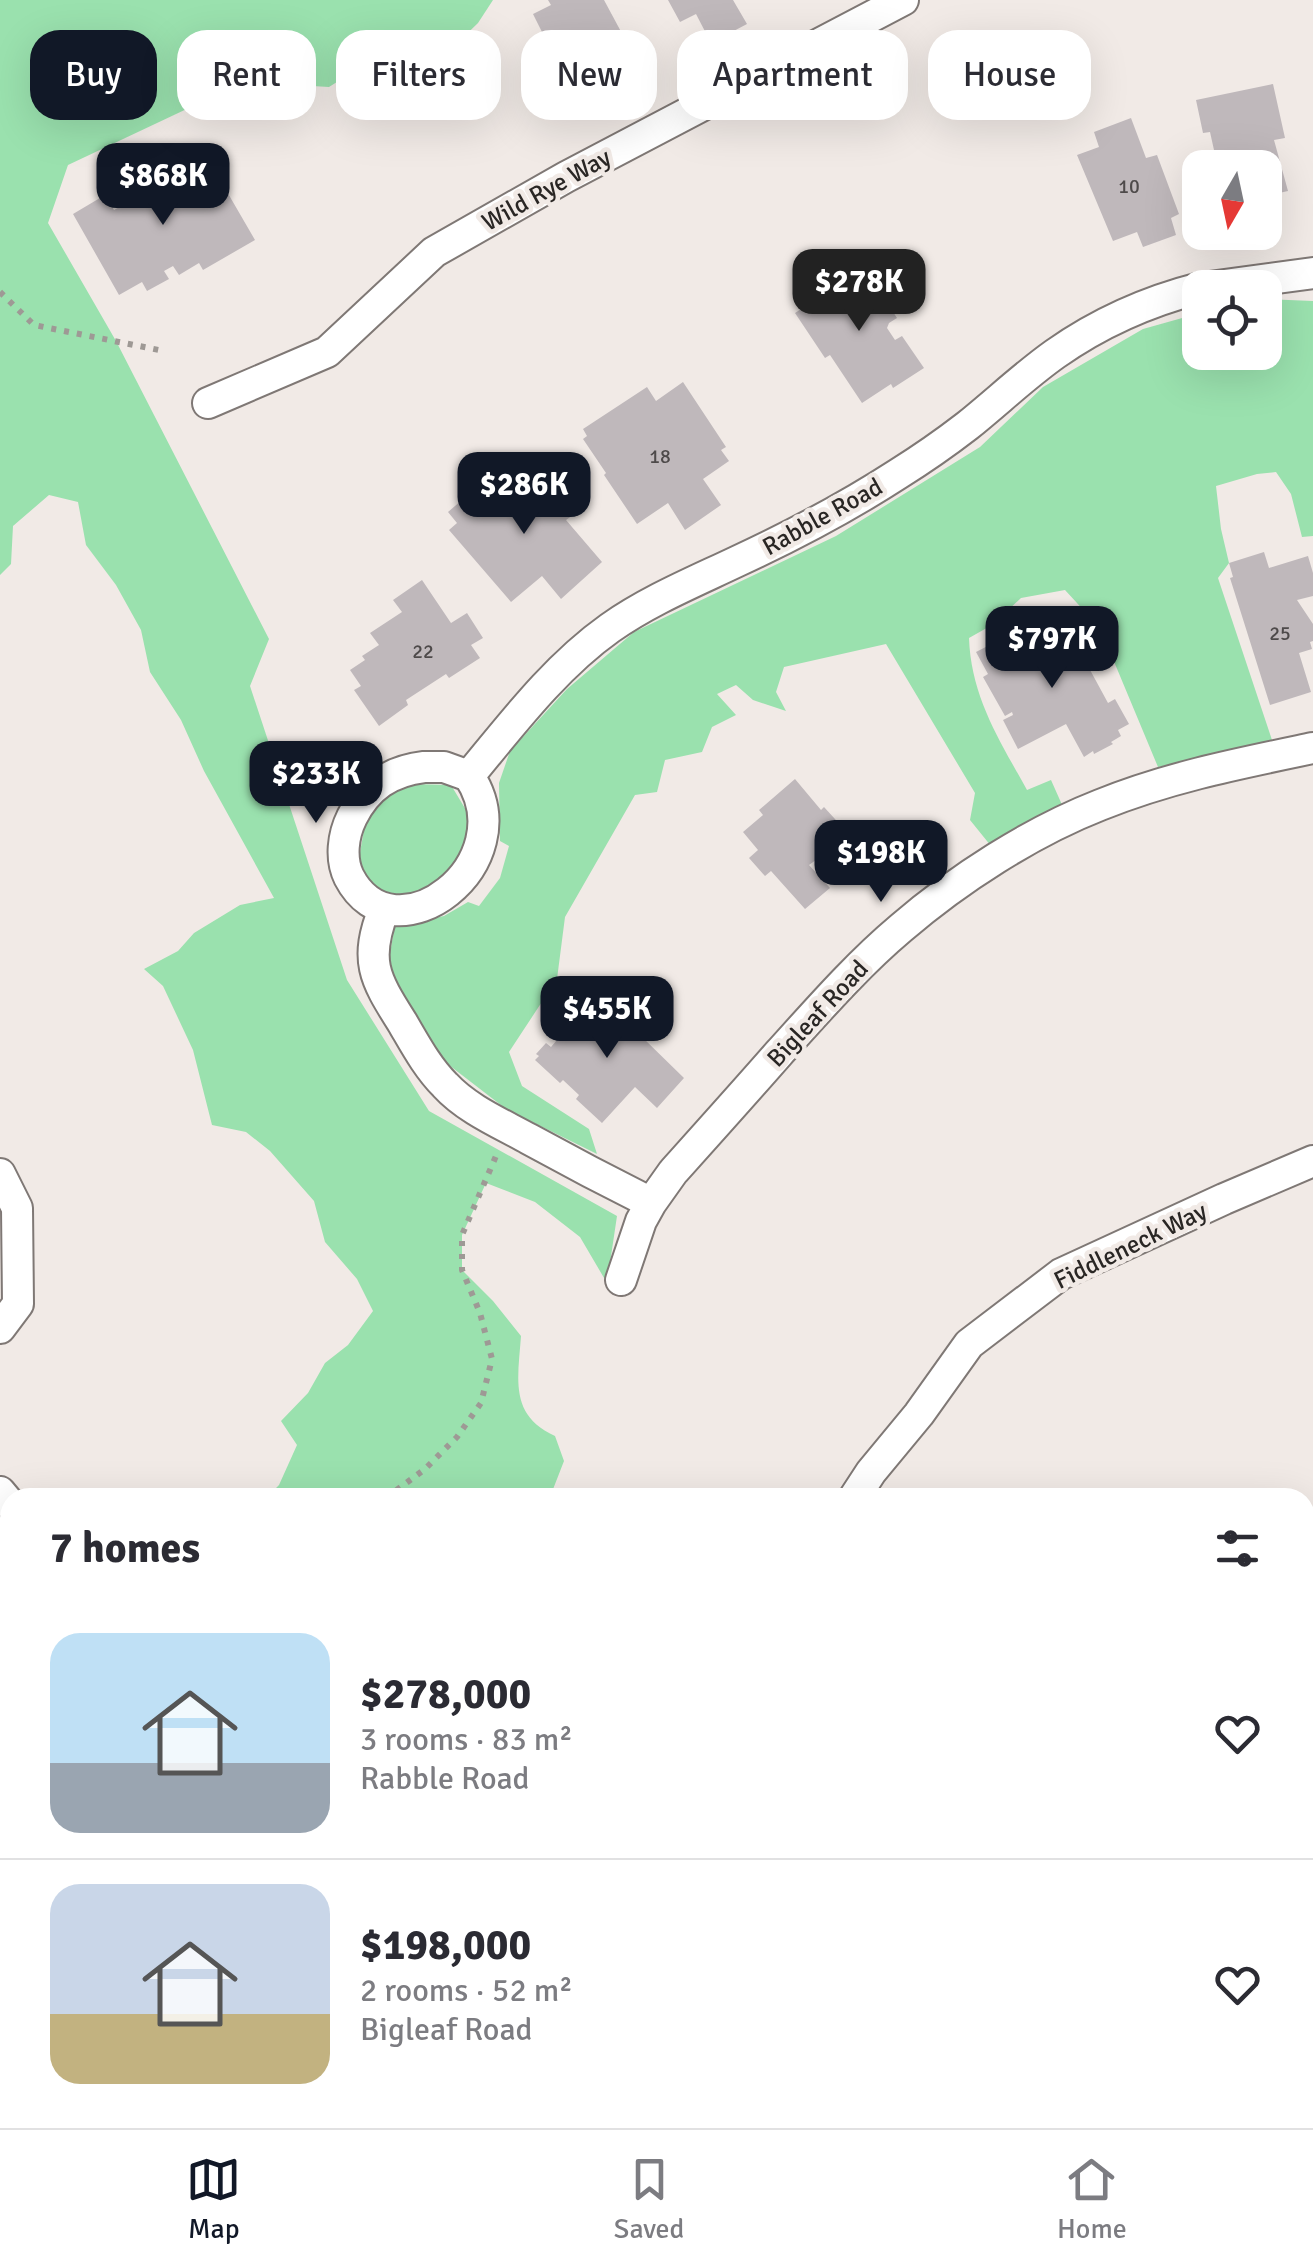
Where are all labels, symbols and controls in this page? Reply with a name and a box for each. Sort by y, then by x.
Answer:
chip: Buy [30,30,157,120]
chip: Rent [177,30,316,120]
chip: Filters [336,30,501,120]
chip: New [521,30,657,120]
chip: Apartment [677,30,908,120]
chip: House [928,30,1091,120]
street label: Wild Rye Way [476,141,616,238]
pin: $868K [93,143,233,228]
north arrow [1182,150,1282,250]
map controls [1182,150,1282,370]
text: $868K [119,156,207,195]
house number: 10 [1118,174,1140,199]
pin: $278K [789,249,929,334]
text: $278K [815,262,903,301]
button: locate [1182,270,1282,370]
house number: 18 [649,444,671,469]
pin: $286K [454,452,594,537]
text: $286K [480,465,568,504]
street label: Rabble Road [757,471,888,562]
pin: $797K [982,606,1122,691]
text: $797K [1008,619,1096,658]
house number: 25 [1269,621,1291,646]
house number: 22 [412,639,434,664]
pin: $233K [246,741,386,826]
text: $233K [272,754,360,793]
pin: $198K [811,820,951,905]
text: $198K [837,833,925,872]
street label: Bigleaf Road [760,953,875,1073]
pin: $455K [537,976,677,1061]
text: $455K [563,989,651,1028]
street label: Fiddleneck Way [1049,1195,1212,1296]
icon: filters [1210,1521,1265,1576]
text: 7 homes [50,1523,200,1574]
text: $278,000 [360,1669,531,1720]
icon: home [130,1673,250,1793]
icon: heart [1210,1706,1265,1761]
text: 3 rooms · 83 m² [360,1720,573,1759]
text: Rabble Road [360,1759,530,1798]
text: $198,000 [360,1920,531,1971]
icon: home [130,1924,250,2044]
icon: heart [1210,1957,1265,2012]
text: 2 rooms · 52 m² [360,1971,573,2010]
text: Bigleaf Road [360,2010,533,2049]
tab: Map [186,2152,241,2246]
tab: Saved [614,2152,684,2246]
tab: Home [1057,2152,1127,2246]

